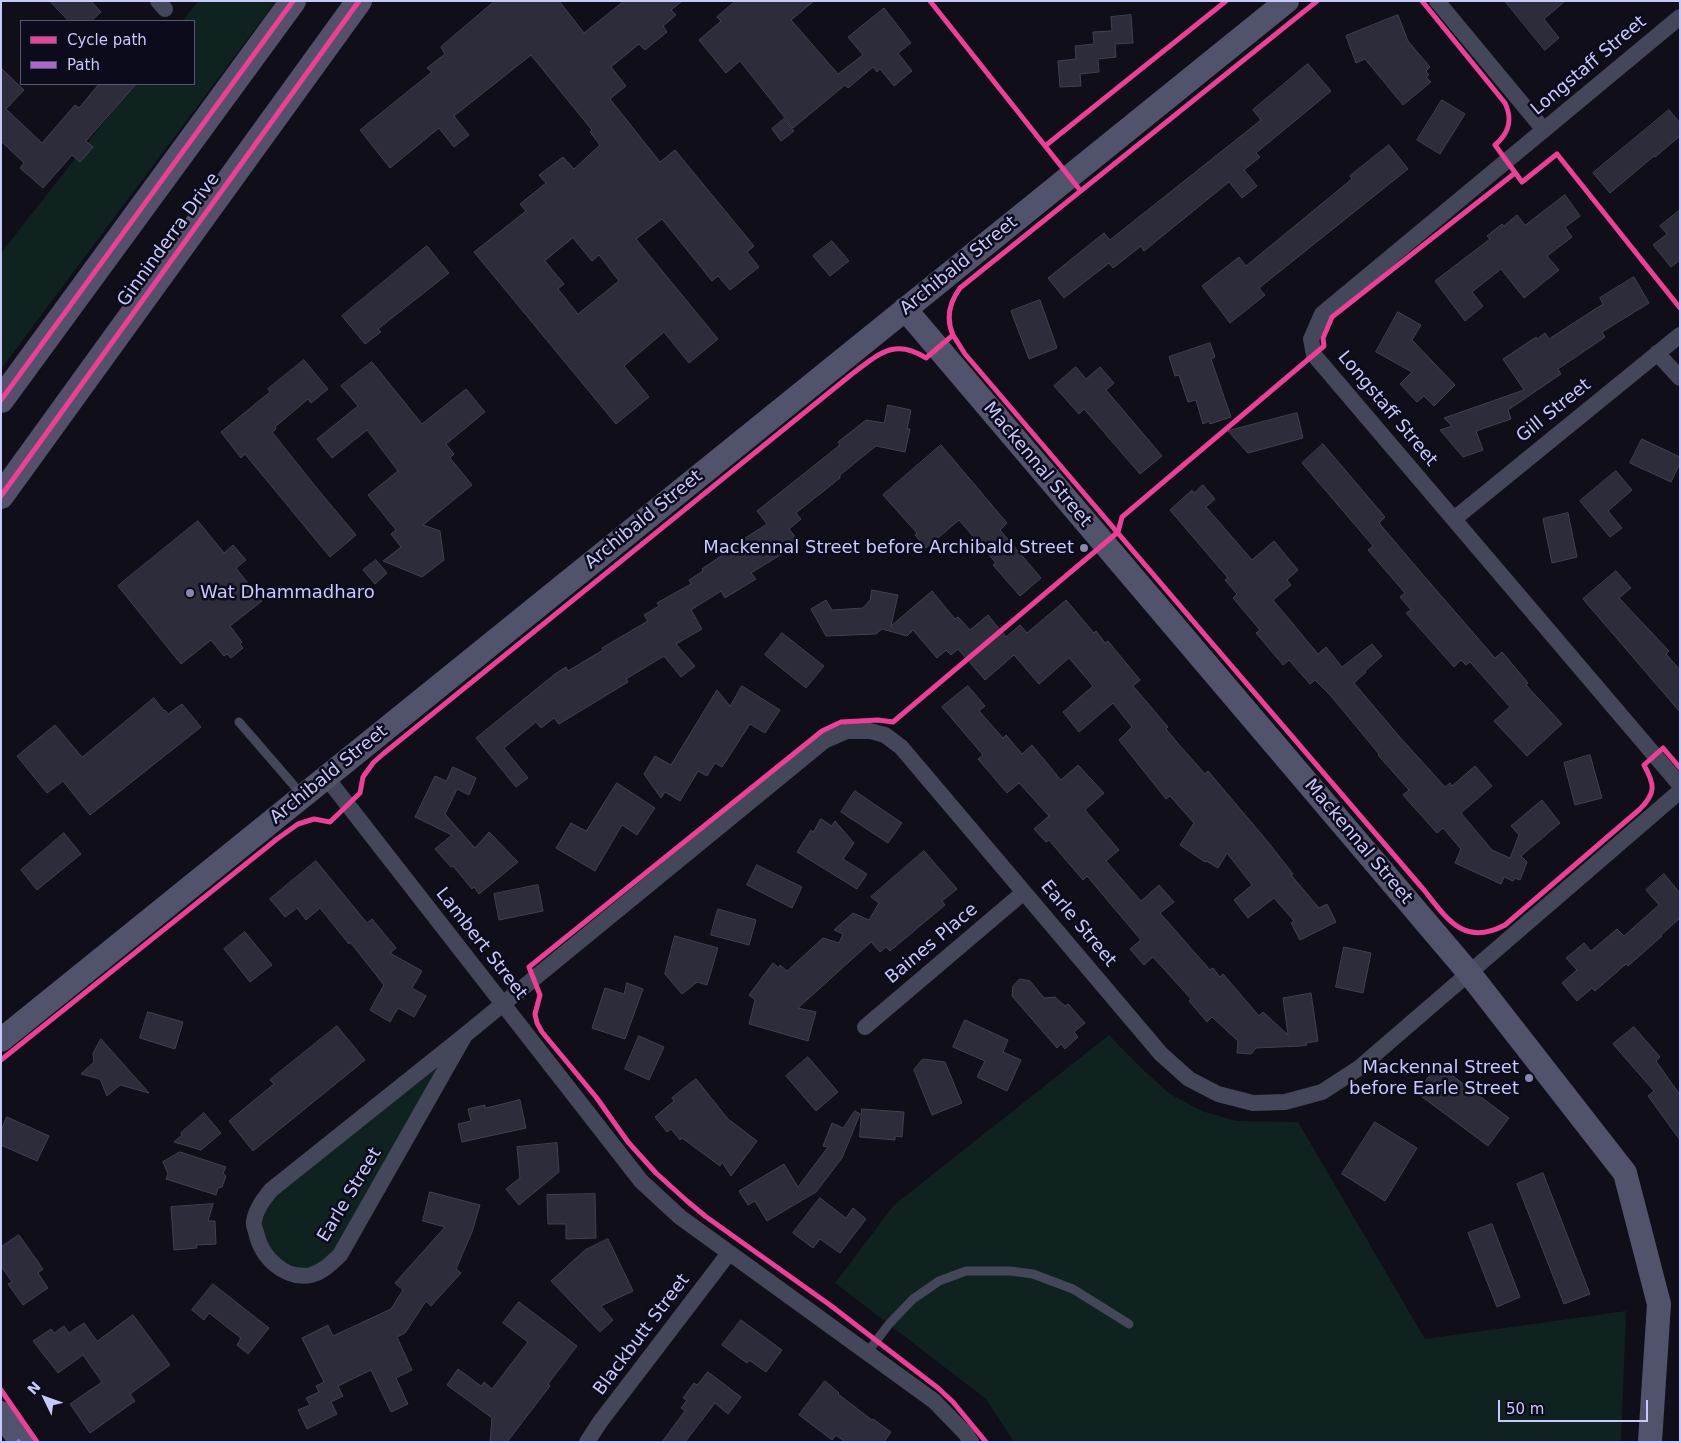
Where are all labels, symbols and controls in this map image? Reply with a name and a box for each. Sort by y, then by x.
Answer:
street label: Longstaff Street [1527,11,1651,121]
legend [20,20,195,85]
text: Cycle path [67,31,147,49]
text: Path [67,56,100,74]
street label: Ginninderra Drive [113,169,225,311]
street label: Archibald Street [896,212,1022,320]
street label: Longstaff Street [1332,347,1442,471]
street label: Gill Street [1512,374,1596,448]
street label: Mackennal Street [978,398,1096,532]
street label: Archibald Street [581,466,707,574]
place label: Mackennal Street before Archibald Street [703,537,1074,559]
marker: Mackennal Street before Archibald Street [1078,542,1090,554]
place label: Wat Dhammadharo [200,582,375,604]
marker: Wat Dhammadharo [184,587,196,599]
street label: Archibald Street [266,721,392,829]
street label: Mackennal Street [1299,775,1417,909]
street label: Earle Street [1036,876,1120,972]
street label: Lambert Street [431,884,531,1004]
street label: Baines Place [881,899,983,989]
place label: Mackennal Street before Earle Street [1349,1057,1519,1100]
marker: Mackennal Street before Earle Street [1523,1072,1535,1084]
street label: Earle Street [313,1144,387,1246]
street label: Blackbutt Street [589,1270,695,1400]
north arrow [20,1373,70,1423]
text: N [24,1378,44,1398]
scale bar [1501,1390,1651,1422]
text: 50 m [1506,1400,1544,1418]

